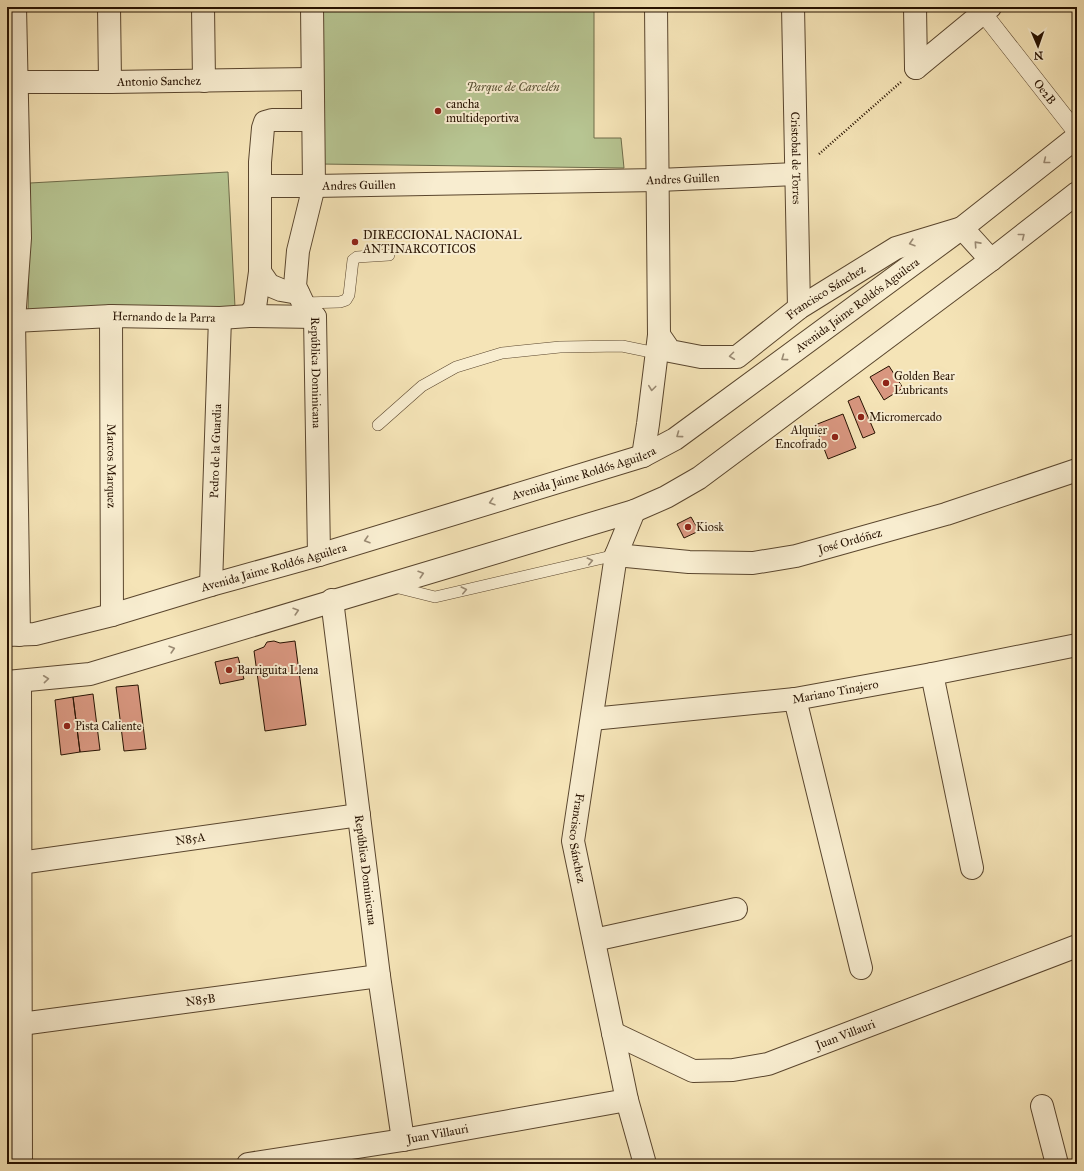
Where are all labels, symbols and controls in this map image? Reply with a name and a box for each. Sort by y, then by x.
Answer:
north arrow [1018,26,1058,66]
text: N [1033,49,1043,62]
street label: Antonio Sanchez [116,74,202,89]
street label: Oe2B [1031,76,1059,107]
park label: Parque de Carcelén [466,80,560,94]
place label: cancha multideportiva [446,97,520,125]
marker: cancha multideportiva [433,106,443,116]
street label: Cristobal de Torres [788,111,804,205]
one-way arrow [1044,156,1051,163]
street label: Andres Guillen [645,170,720,187]
street label: Andres Guillen [321,178,396,193]
place label: DIRECCIONAL NACIONAL ANTINARCOTICOS [362,228,522,256]
one-way arrow [1018,234,1025,241]
marker: DIRECCIONAL NACIONAL ANTINARCOTICOS [350,237,360,247]
one-way arrow [908,239,915,247]
one-way arrow [974,241,981,249]
street label: Avenida Jaime Roldós Aguilera [792,254,923,356]
street label: Francisco Sánchez [783,262,868,322]
street label: Hernando de la Parra [112,309,216,325]
street label: República Dominicana [308,317,324,429]
one-way arrow [729,352,735,361]
one-way arrow [781,354,788,361]
place label: Golden Bear Lubricants [894,369,955,397]
marker: Golden Bear Lubricants [881,378,891,388]
one-way arrow [648,385,657,391]
street label: Pedro de la Guardia [207,403,224,499]
place label: Micromercado [869,410,942,424]
marker: Micromercado [856,412,866,422]
place label: Alquier Encofrado [775,423,827,451]
street label: Marcos Marquez [104,424,119,509]
one-way arrow [677,430,684,437]
marker: Alquier Encofrado [830,432,840,442]
street label: Avenida Jaime Roldós Aguilera [509,443,659,503]
one-way arrow [488,497,495,506]
place label: Kiosk [696,520,724,534]
marker: Kiosk [683,522,693,532]
street label: José Ordóñez [815,525,884,558]
one-way arrow [364,535,371,544]
street label: Avenida Jaime Roldós Aguilera [198,540,349,595]
one-way arrow [587,557,594,565]
one-way arrow [417,570,424,579]
one-way arrow [460,586,467,595]
one-way arrow [293,607,300,616]
one-way arrow [168,645,175,654]
place label: Barriguita Llena [237,663,319,678]
marker: Barriguita Llena [224,665,234,675]
one-way arrow [43,675,49,684]
street label: Mariano Tinajero [791,677,880,706]
place label: Pista Caliente [75,719,142,733]
marker: Pista Caliente [62,721,72,731]
street label: Francisco Sánchez [566,792,589,885]
street label: República Dominicana [352,814,380,927]
street label: N85A [174,830,206,848]
street label: N85B [185,991,216,1009]
street label: Juan Villauri [812,1016,878,1054]
street label: Juan Villauri [404,1121,470,1148]

